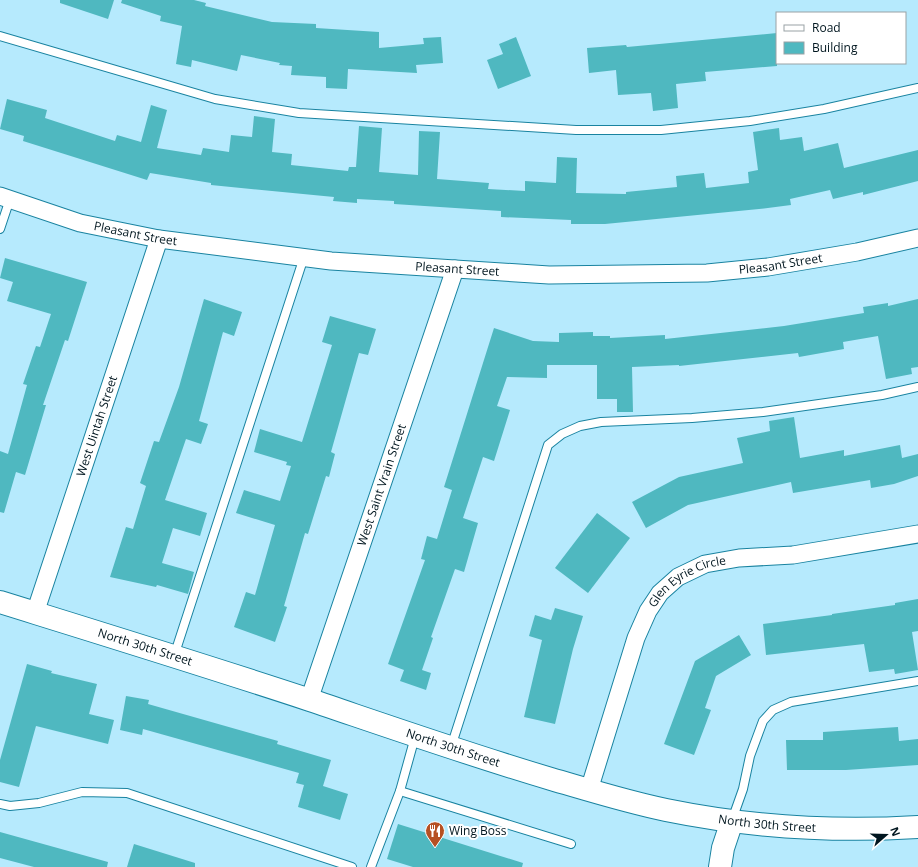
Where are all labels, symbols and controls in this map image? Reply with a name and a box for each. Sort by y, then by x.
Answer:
legend [776,12,906,64]
text: Road [812,19,841,36]
text: Building [812,39,858,56]
street label: Pleasant Street [92,217,178,249]
street label: Pleasant Street [738,249,824,278]
street label: Pleasant Street [415,257,500,280]
street label: West Uintah Street [72,373,121,478]
street label: West Saint Vrain Street [353,422,410,548]
street label: Glen Eyrie Circle [644,551,727,610]
street label: North 30th Street [96,624,195,670]
street label: North 30th Street [404,724,502,771]
street label: North 30th Street [717,810,816,836]
north arrow [866,815,906,855]
restaurant icon: Wing Boss [424,820,446,848]
place label: Wing Boss [449,822,507,839]
text: N [887,825,904,838]

